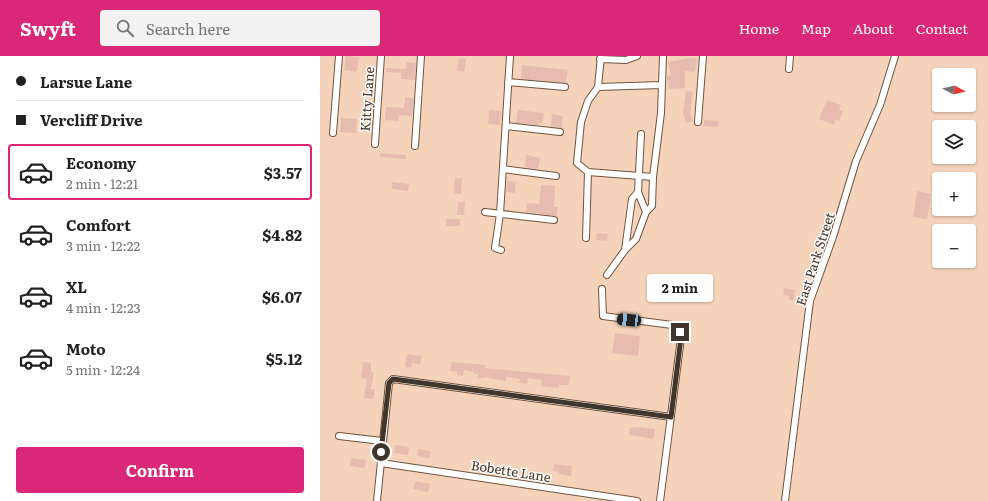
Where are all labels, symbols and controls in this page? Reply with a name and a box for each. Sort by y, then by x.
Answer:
search box [100,10,380,46]
text: Swyft [20,14,76,42]
icon: search [114,17,136,39]
text: Search here [146,17,230,40]
text: Home [739,18,779,38]
text: Map [801,18,831,38]
text: About [853,18,894,38]
text: Contact [916,18,968,38]
street label: Kitty Lane [355,66,378,132]
north arrow [932,68,976,112]
map controls [932,68,976,268]
text: Larsue Lane [40,70,132,93]
text: Vercliff Drive [40,108,143,131]
button: layers [932,120,976,164]
text: Economy [66,151,136,174]
icon: car [18,154,54,190]
text: $3.57 [264,161,302,184]
button: + [932,172,976,216]
text: 2 min · 12:21 [66,174,138,193]
street label: East Park Street [790,209,839,308]
text: Comfort [66,213,131,236]
icon: car [18,216,54,252]
text: $4.82 [262,223,302,246]
button: − [932,224,976,268]
text: 3 min · 12:22 [66,236,140,255]
callout: 2 min [647,274,713,302]
text: XL [66,275,87,298]
icon: car [18,278,54,314]
text: 2 min [662,278,698,297]
text: $6.07 [262,285,302,308]
text: 4 min · 12:23 [66,298,141,317]
car [616,313,642,327]
route end [671,323,689,341]
text: Moto [66,337,106,360]
icon: car [18,340,54,376]
text: $5.12 [266,347,302,370]
text: 5 min · 12:24 [66,360,140,379]
route start [372,443,390,461]
button: Confirm [16,447,304,493]
street label: Bobette Lane [470,455,553,486]

